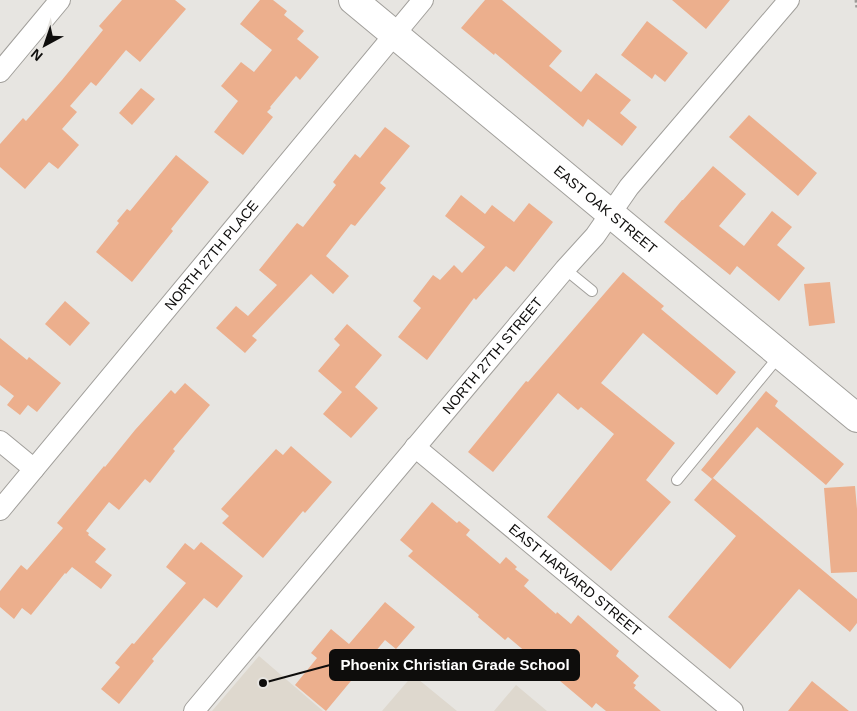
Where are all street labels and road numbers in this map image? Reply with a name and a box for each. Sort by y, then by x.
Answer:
street label: EAST OAK STREET [551,162,661,257]
street label: NORTH 27TH PLACE [161,197,261,313]
street label: NORTH 27TH STREET [439,294,546,417]
street label: EAST HARVARD STREET [506,520,645,640]

